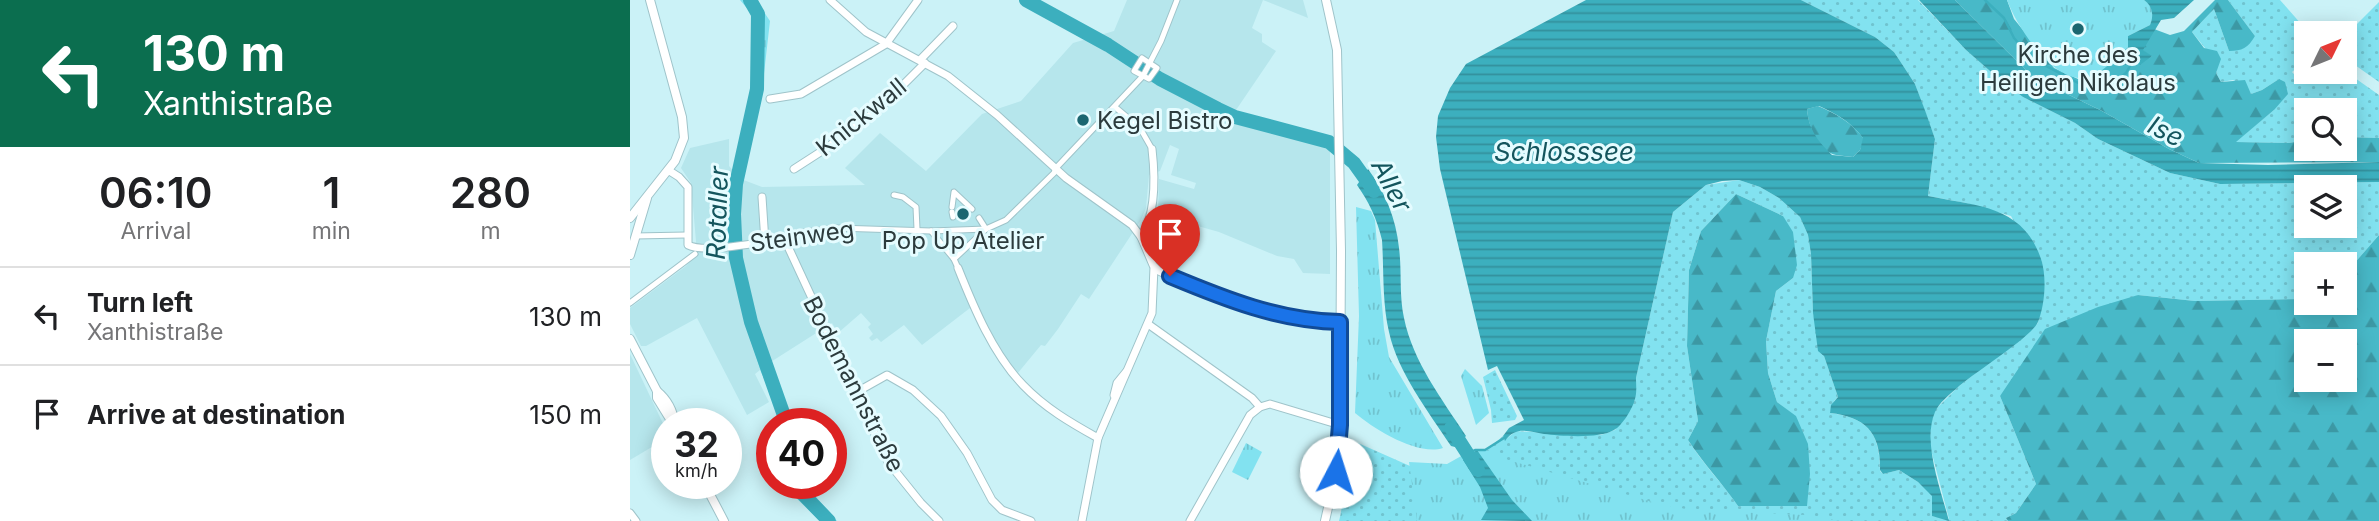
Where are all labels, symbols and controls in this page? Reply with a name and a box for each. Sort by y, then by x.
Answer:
marker: Kirche des Heiligen Nikolaus [2070,21,2086,37]
north arrow [2294,21,2357,84]
map controls [2294,21,2357,392]
text: 130 m [143,24,285,83]
icon: left [28,28,119,119]
place label: Kirche des Heiligen Nikolaus [1980,40,2176,97]
street label: Knickwall [810,72,912,162]
text: Xanthistraße [143,84,333,123]
button: search [2294,98,2357,161]
place label: Kegel Bistro [1097,106,1233,135]
water label: Ise [2143,109,2189,153]
marker: Kegel Bistro [1075,112,1091,128]
water label: Schlosssee [1494,136,1634,167]
water label: Aller [1365,152,1419,218]
water label: Rotaller [700,165,734,260]
text: 06:10 [99,167,213,218]
text: 1 [322,167,340,218]
text: 280 [450,167,531,218]
button: layers [2294,175,2357,238]
pin [1140,204,1200,276]
marker: Pop Up Atelier [955,206,971,222]
street label: Steinweg [748,214,856,258]
icon: arrive [1151,215,1189,253]
text: Arrival [120,217,191,245]
text: min [312,217,351,245]
text: m [480,217,501,245]
place label: Pop Up Atelier [882,226,1044,255]
button: + [2294,252,2357,315]
text: Turn left [87,287,193,318]
street label: Bodemannstraße [797,291,911,477]
icon: left [28,297,66,335]
text: 130 m [529,301,602,332]
text: Xanthistraße [87,318,223,346]
button: − [2294,329,2357,392]
icon: arrive [28,395,66,433]
text: Arrive at destination [87,399,346,430]
text: 150 m [529,399,602,430]
speed limit sign: 40 [756,408,847,499]
text: 32 [674,423,719,465]
position arrow [1299,435,1373,509]
text: km/h [675,460,718,481]

